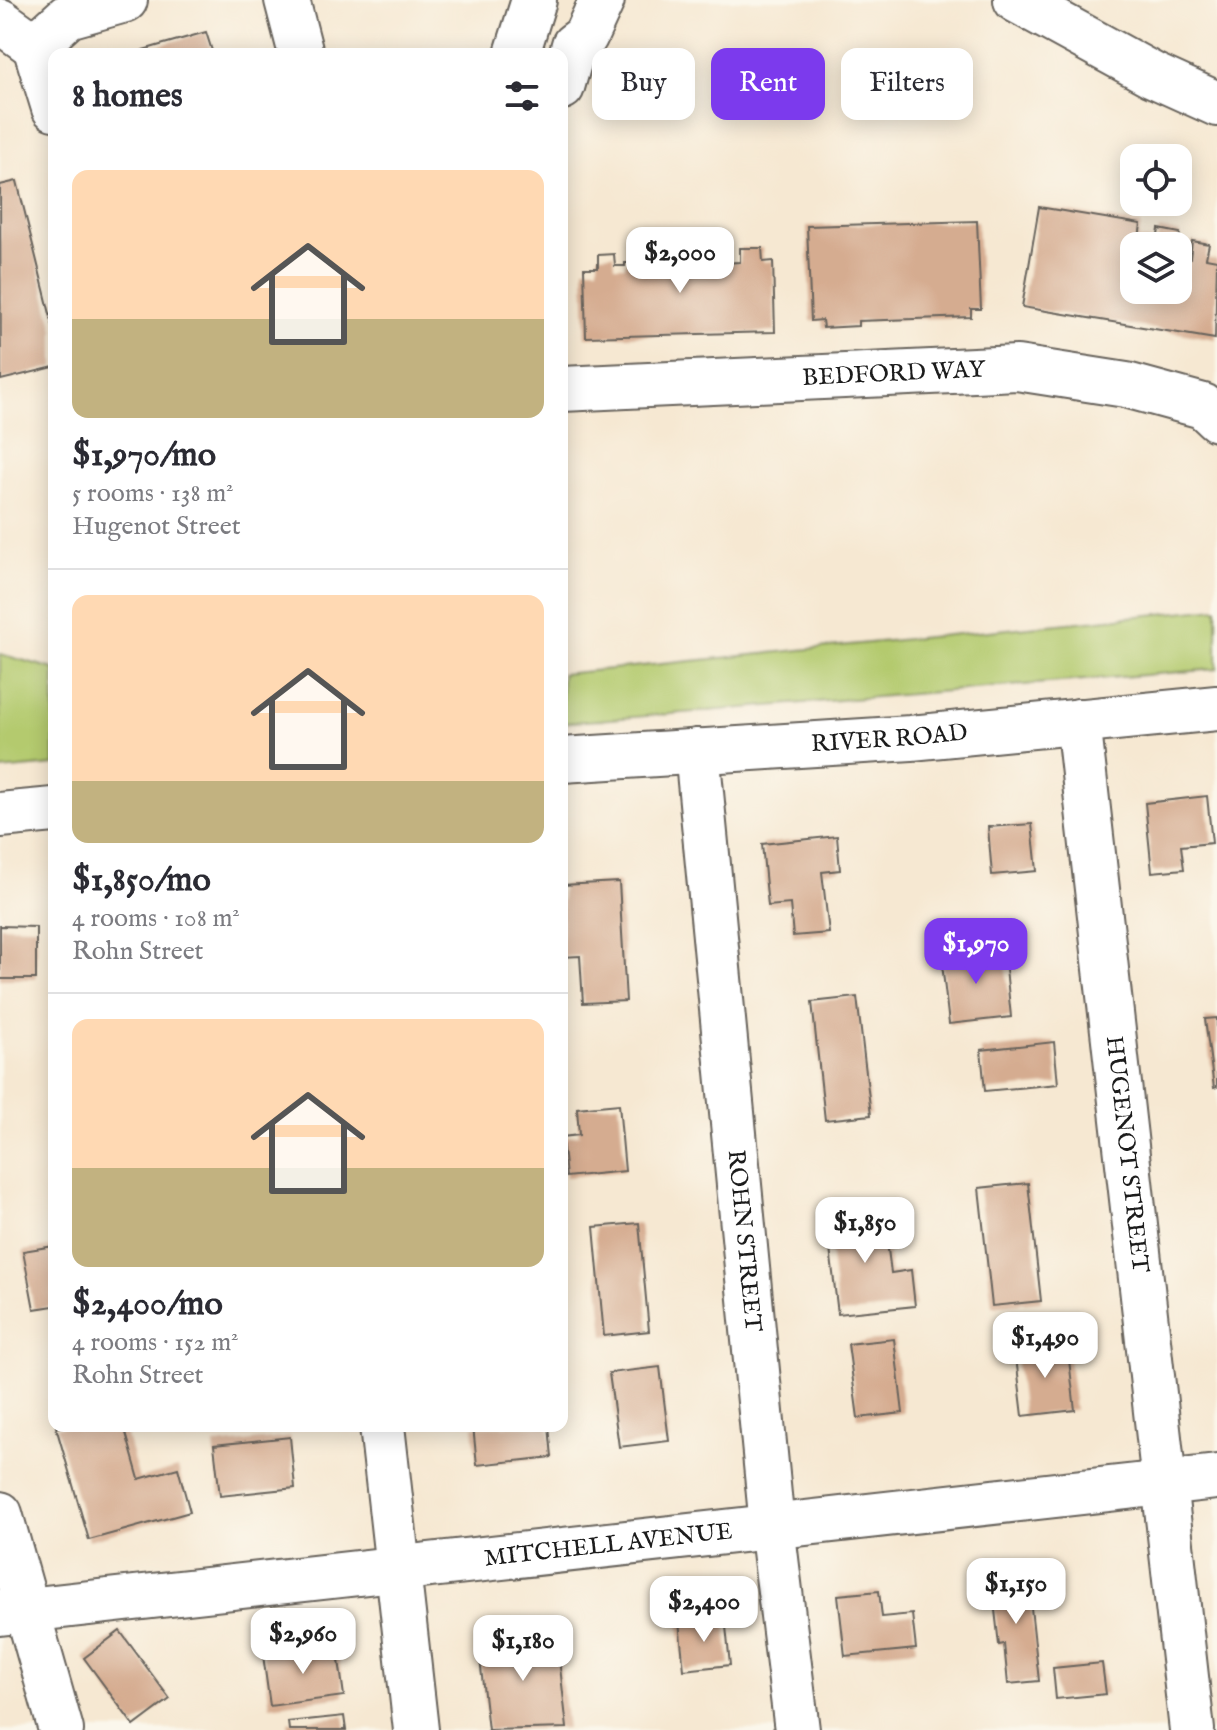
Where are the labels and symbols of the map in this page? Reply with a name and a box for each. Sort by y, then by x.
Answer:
pin: $2,000 [615,227,745,295]
street label: BEDFORD WAY [802,354,987,393]
street label: RIVER ROAD [810,717,969,760]
pin: $1,970 [911,918,1041,986]
street label: HUGENOT STREET [1098,1034,1156,1275]
street label: ROHN STREET [720,1148,769,1334]
pin: $1,850 [800,1197,930,1265]
pin: $1,490 [980,1312,1110,1380]
street label: MITCHELL AVENUE [483,1516,734,1574]
pin: $1,150 [951,1558,1081,1626]
pin: $2,400 [639,1576,769,1644]
pin: $2,960 [238,1608,368,1676]
pin: $1,180 [458,1615,588,1683]

